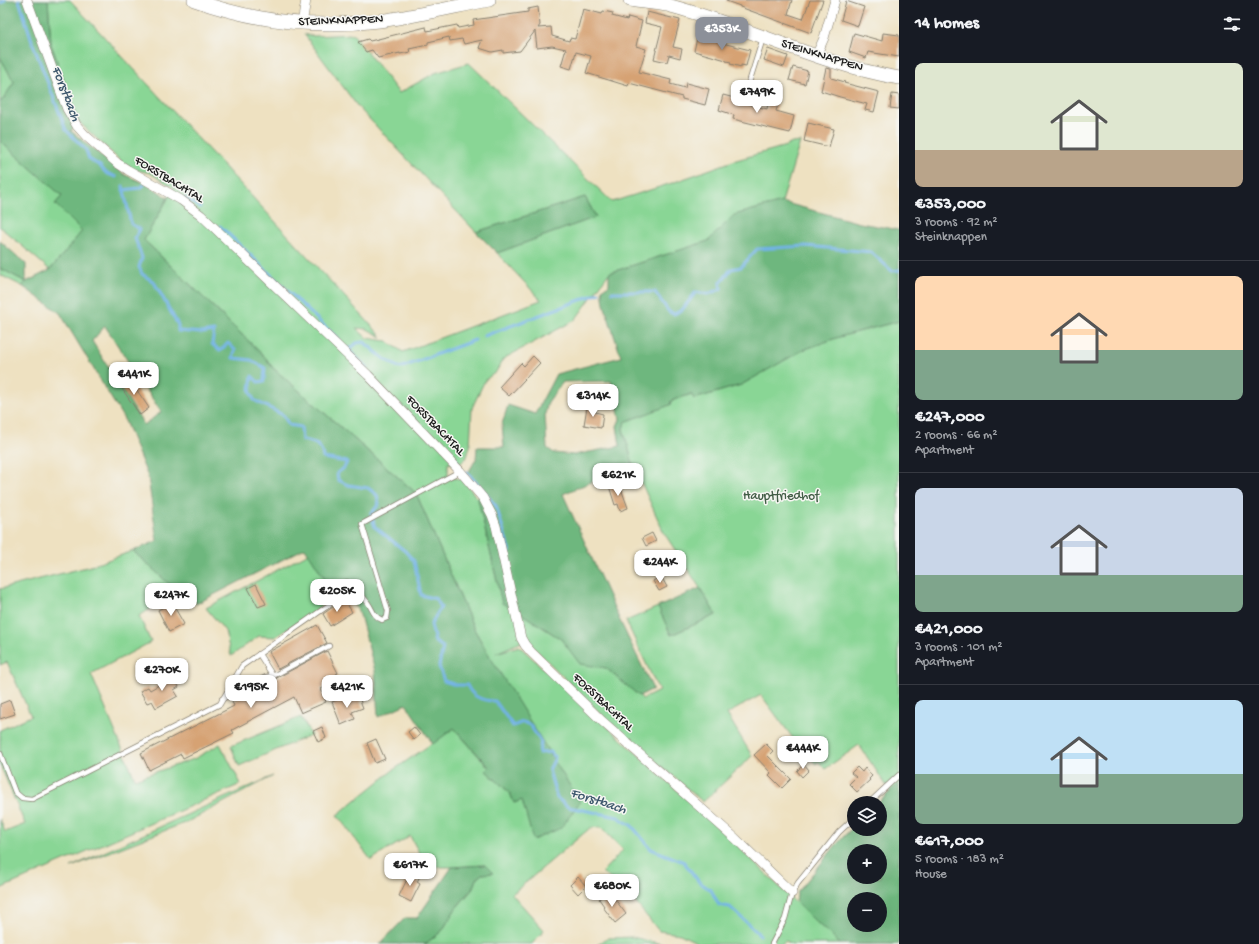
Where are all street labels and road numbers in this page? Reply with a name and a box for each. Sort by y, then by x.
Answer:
street label: STEINKNAPPEN [298,12,384,30]
street label: STEINKNAPPEN [779,36,865,76]
street label: FORSTBACHTAL [131,153,208,207]
street label: FORSTBACHTAL [402,392,469,460]
street label: FORSTBACHTAL [568,670,638,736]

